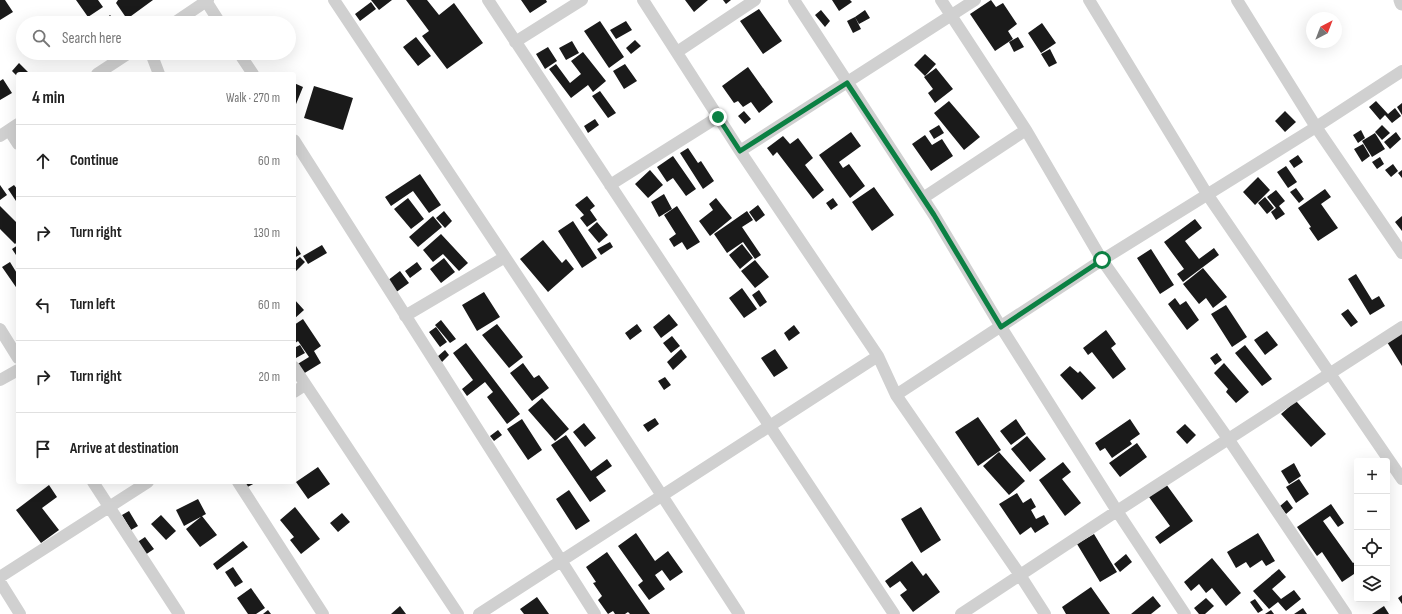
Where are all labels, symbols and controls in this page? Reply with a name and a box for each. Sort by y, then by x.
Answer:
north arrow [1306,12,1342,48]
search box [16,16,296,60]
icon: search [30,27,52,49]
text: Search here [62,29,122,48]
text: 4 min [32,88,65,108]
text: Walk · 270 m [226,90,280,106]
route end [709,108,727,126]
icon: ahead [32,150,54,172]
text: Continue [70,151,119,170]
text: 60 m [258,153,280,169]
icon: right [32,222,54,244]
text: Turn right [70,223,122,242]
text: 130 m [254,225,280,241]
route start [1093,251,1111,269]
icon: left [32,294,54,316]
text: Turn left [70,295,115,314]
text: 60 m [258,297,280,313]
icon: right [32,366,54,388]
text: Turn right [70,367,122,386]
text: 20 m [258,369,280,385]
icon: arrive [32,438,54,460]
text: Arrive at destination [70,439,179,458]
map controls [1354,458,1390,602]
button: + [1354,458,1390,494]
button: − [1354,494,1390,530]
button: locate [1354,530,1390,566]
button: layers [1354,566,1390,602]

